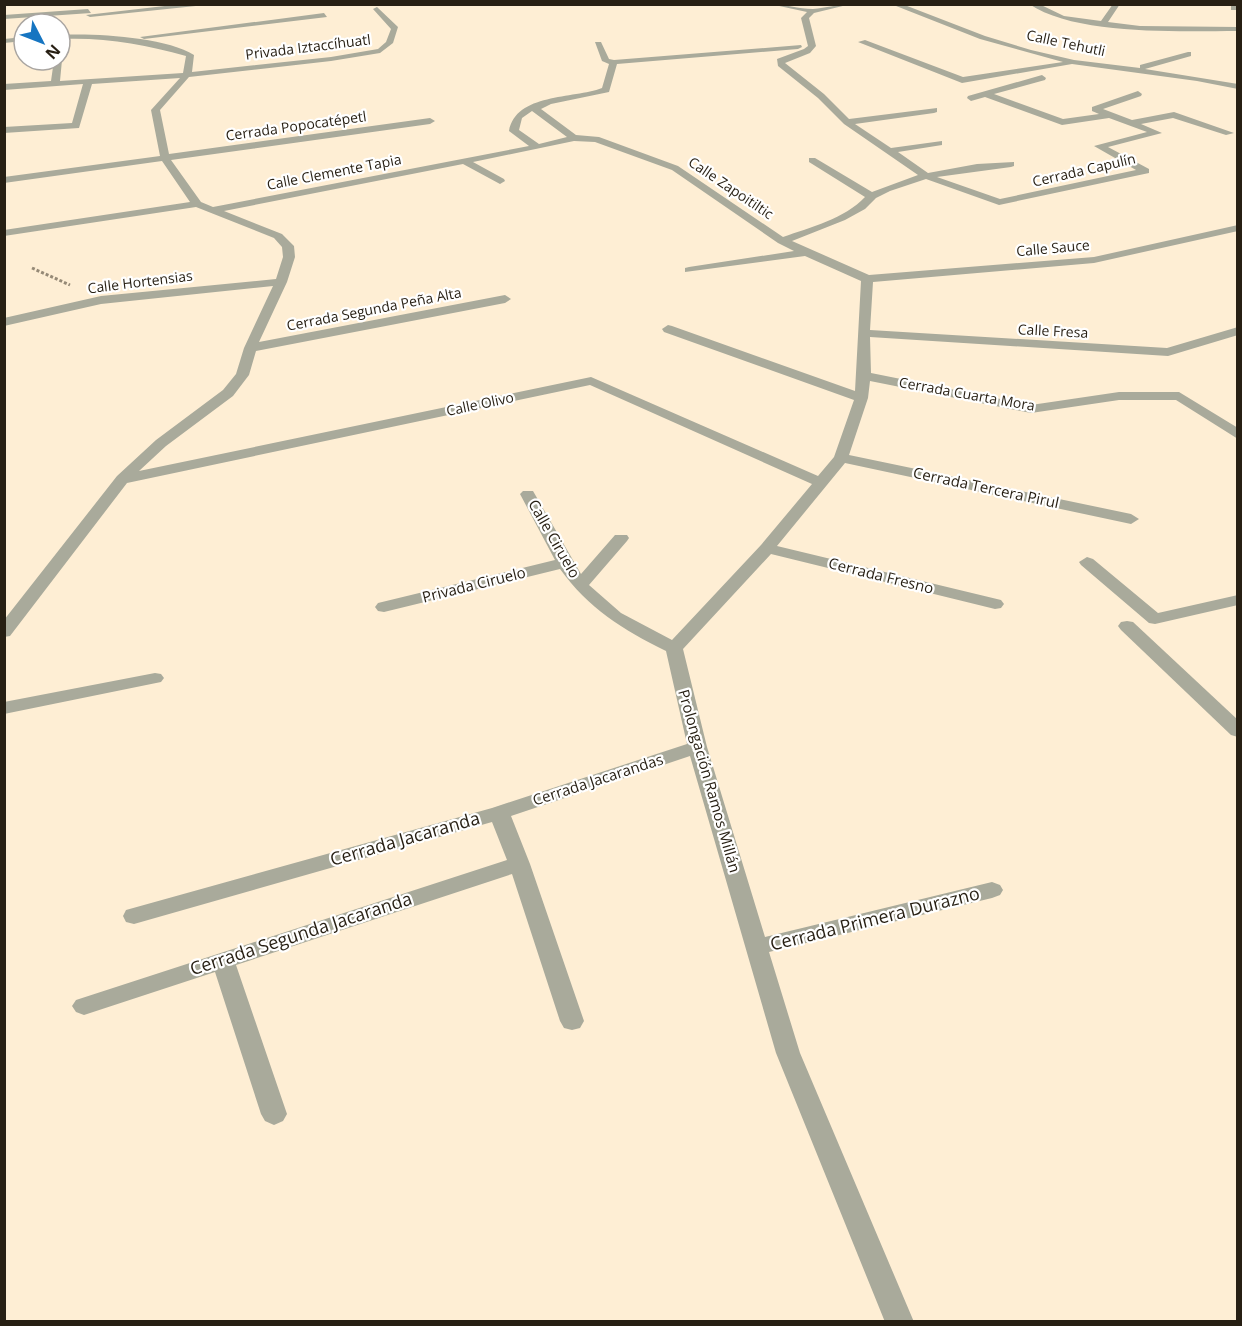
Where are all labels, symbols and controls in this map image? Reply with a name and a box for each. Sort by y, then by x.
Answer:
north arrow [12,12,72,72]
street label: Calle Tehutli [1025,25,1107,60]
street label: Privada Iztaccíhuatl [244,29,372,64]
text: N [41,40,66,64]
street label: Cerrada Popocatépetl [224,106,368,145]
street label: Cerrada Capulín [1030,148,1137,191]
street label: Calle Clemente Tapia [265,149,403,194]
street label: Calle Zapoitiltic [685,152,778,223]
street label: Calle Sauce [1015,235,1091,260]
street label: Calle Hortensias [86,266,194,297]
street label: Cerrada Segunda Peña Alta [285,282,463,335]
street label: Calle Fresa [1017,319,1089,342]
street label: Cerrada Cuarta Mora [898,372,1037,415]
street label: Calle Olivo [444,387,515,420]
street label: Cerrada Tercera Pirul [911,462,1061,512]
street label: Calle Ciruelo [524,496,585,581]
street label: Cerrada Fresno [827,552,936,598]
street label: Privada Ciruelo [420,562,528,607]
street label: Prolongación Ramos Millán [674,687,746,875]
street label: Cerrada Jacarandas [530,749,665,810]
street label: Cerrada Jacaranda [327,805,482,871]
street label: Cerrada Primera Durazno [767,880,982,956]
street label: Cerrada Segunda Jacaranda [187,886,415,980]

